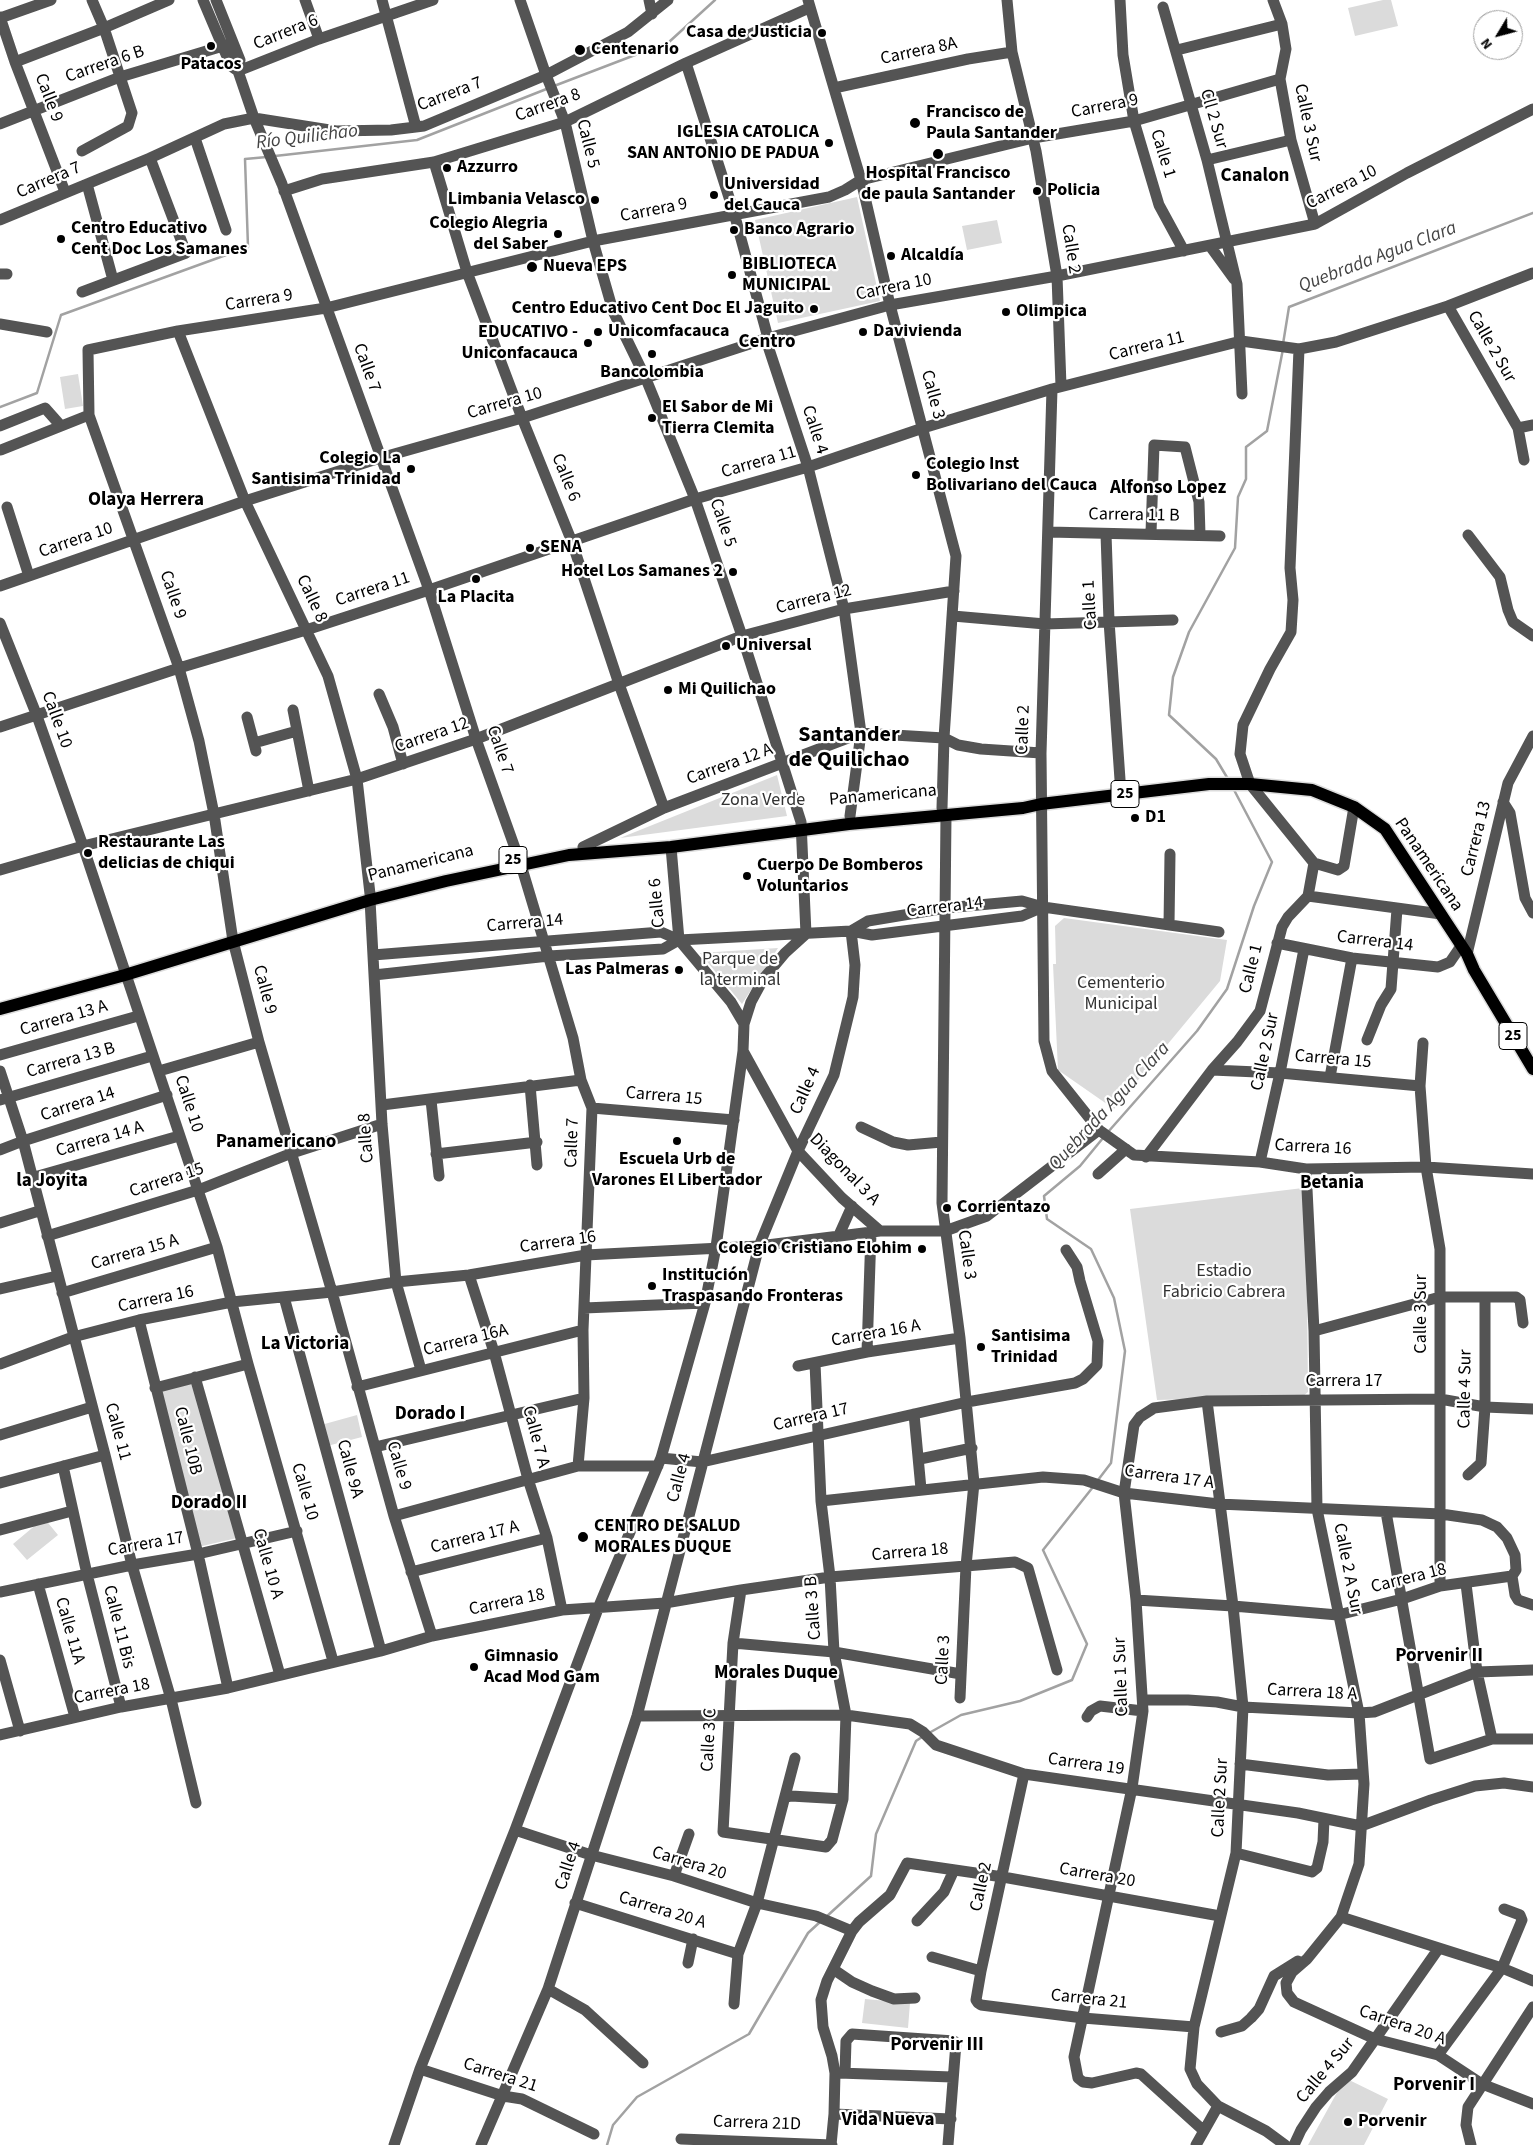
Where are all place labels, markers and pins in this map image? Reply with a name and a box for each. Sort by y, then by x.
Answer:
place label: Casa de Justicia [686,22,812,44]
marker: Casa de Justicia [816,27,828,39]
place label: Centenario [591,39,679,61]
marker: Patacos [205,40,217,52]
marker: Centenario [573,43,587,57]
place label: Patacos [180,54,242,76]
place label: Francisco de Paula Santander [926,102,1057,144]
marker: Francisco de Paula Santander [908,116,922,130]
place label: IGLESIA CATOLICA SAN ANTONIO DE PADUA [627,122,819,164]
marker: IGLESIA CATOLICA SAN ANTONIO DE PADUA [823,137,835,149]
marker: Hospital Francisco de paula Santander [931,147,945,161]
place label: Azzurro [457,157,518,179]
marker: Azzurro [441,162,453,174]
place label: Hospital Francisco de paula Santander [861,163,1015,205]
place label: Universidad del Cauca [724,174,820,216]
place label: Policia [1047,180,1100,202]
marker: Policia [1031,185,1043,197]
place label: Limbania Velasco [448,189,585,211]
marker: Universidad del Cauca [708,189,720,201]
marker: Limbania Velasco [589,194,601,206]
place label: Colegio Alegria del Saber [429,213,548,255]
place label: Centro Educativo Cent Doc Los Samanes [71,218,248,260]
place label: Banco Agrario [744,219,854,241]
marker: Banco Agrario [728,224,740,236]
marker: Colegio Alegria del Saber [552,228,564,240]
marker: Centro Educativo Cent Doc Los Samanes [55,233,67,245]
place label: Alcaldía [901,245,964,267]
marker: Alcaldía [885,250,897,262]
place label: BIBLIOTECA MUNICIPAL [742,254,836,296]
place label: Nueva EPS [543,256,627,278]
marker: Nueva EPS [525,260,539,274]
marker: BIBLIOTECA MUNICIPAL [726,269,738,281]
place label: Centro Educativo Cent Doc El Jaguito [511,298,804,320]
place label: Olimpica [1016,301,1087,323]
marker: Centro Educativo Cent Doc El Jaguito [808,303,820,315]
marker: Olimpica [1000,306,1012,318]
place label: Unicomfacauca [608,321,730,343]
place label: Davivienda [873,321,962,343]
place label: EDUCATIVO - Uniconfacauca [462,322,578,364]
marker: Unicomfacauca [592,326,604,338]
marker: Davivienda [857,326,869,338]
marker: EDUCATIVO - Uniconfacauca [582,337,594,349]
marker: Bancolombia [646,348,658,360]
place label: Bancolombia [600,362,704,384]
place label: El Sabor de Mi Tierra Clemita [662,397,775,439]
marker: El Sabor de Mi Tierra Clemita [646,412,658,424]
place label: Colegio La Santisima Trinidad [251,448,401,490]
place label: Colegio Inst Bolivariano del Cauca [926,454,1097,496]
marker: Colegio La Santisima Trinidad [405,463,417,475]
marker: Colegio Inst Bolivariano del Cauca [910,469,922,481]
place label: SENA [540,537,582,559]
marker: SENA [524,542,536,554]
place label: Hotel Los Samanes 2 [561,561,723,583]
marker: Hotel Los Samanes 2 [727,566,739,578]
marker: La Placita [470,573,482,585]
place label: La Placita [437,587,515,609]
place label: Universal [736,635,811,657]
marker: Universal [720,640,732,652]
place label: Mi Quilichao [678,679,776,701]
marker: Mi Quilichao [662,684,674,696]
place label: D1 [1145,807,1166,829]
marker: D1 [1129,812,1141,824]
place label: Restaurante Las delicias de chiqui [98,832,235,874]
marker: Restaurante Las delicias de chiqui [82,847,94,859]
place label: Cuerpo De Bomberos Voluntarios [757,855,923,898]
marker: Cuerpo De Bomberos Voluntarios [741,870,753,882]
place label: Las Palmeras [565,959,669,981]
marker: Las Palmeras [673,964,685,976]
marker: Escuela Urb de Varones El Libertador [671,1135,683,1147]
place label: Escuela Urb de Varones El Libertador [592,1149,762,1192]
place label: Corrientazo [957,1197,1050,1219]
marker: Corrientazo [941,1202,953,1214]
place label: Colegio Cristiano Elohim [718,1238,912,1260]
marker: Colegio Cristiano Elohim [916,1243,928,1255]
place label: Institución Traspasando Fronteras [662,1265,843,1308]
marker: Institución Traspasando Fronteras [646,1280,658,1292]
place label: Santisima Trinidad [991,1326,1071,1368]
marker: Santisima Trinidad [975,1341,987,1353]
place label: CENTRO DE SALUD MORALES DUQUE [594,1516,741,1558]
marker: CENTRO DE SALUD MORALES DUQUE [576,1530,590,1544]
place label: Gimnasio Acad Mod Gam [484,1646,600,1688]
marker: Gimnasio Acad Mod Gam [468,1661,480,1673]
place label: Porvenir [1358,2111,1427,2133]
marker: Porvenir [1342,2116,1354,2128]

